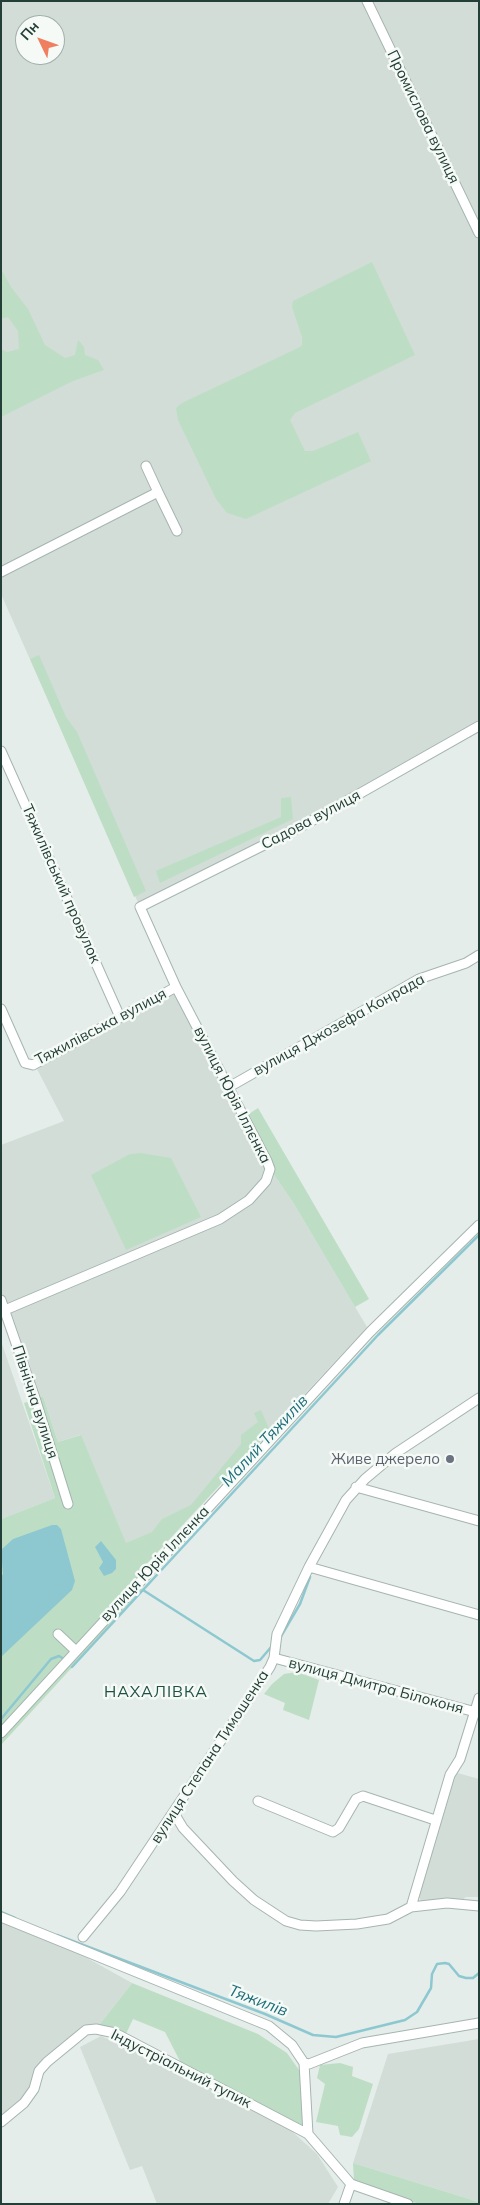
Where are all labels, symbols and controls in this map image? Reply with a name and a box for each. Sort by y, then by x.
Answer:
north arrow [15,15,65,65]
text: Пн [16,17,43,44]
street label: Промислова вулиця [383,47,463,187]
street label: Садова вулиця [258,786,364,854]
street label: Тяжилівський провулок [18,802,104,966]
street label: вулиця Джозефа Конрада [250,970,428,1080]
street label: Тяжилівська вулиця [32,985,170,1069]
street label: вулиця Юрія Іллєнка [190,1024,274,1166]
street label: Північна вулиця [8,1343,62,1461]
water label: Малий Тяжилів [218,1391,312,1491]
place label: Живе джерело [331,1450,440,1468]
marker: Живе джерело [444,1453,456,1465]
street label: вулиця Юрія Іллєнка [97,1503,213,1625]
street label: вулиця Дмитра Білоконя [286,1654,466,1718]
street label: вулиця Степана Тимошенка [147,1667,273,1847]
district label: НАХАЛІВКА [103,1682,209,1702]
water label: Тяжилів [226,1981,290,2021]
street label: Індустріальний тупик [108,2026,254,2112]

